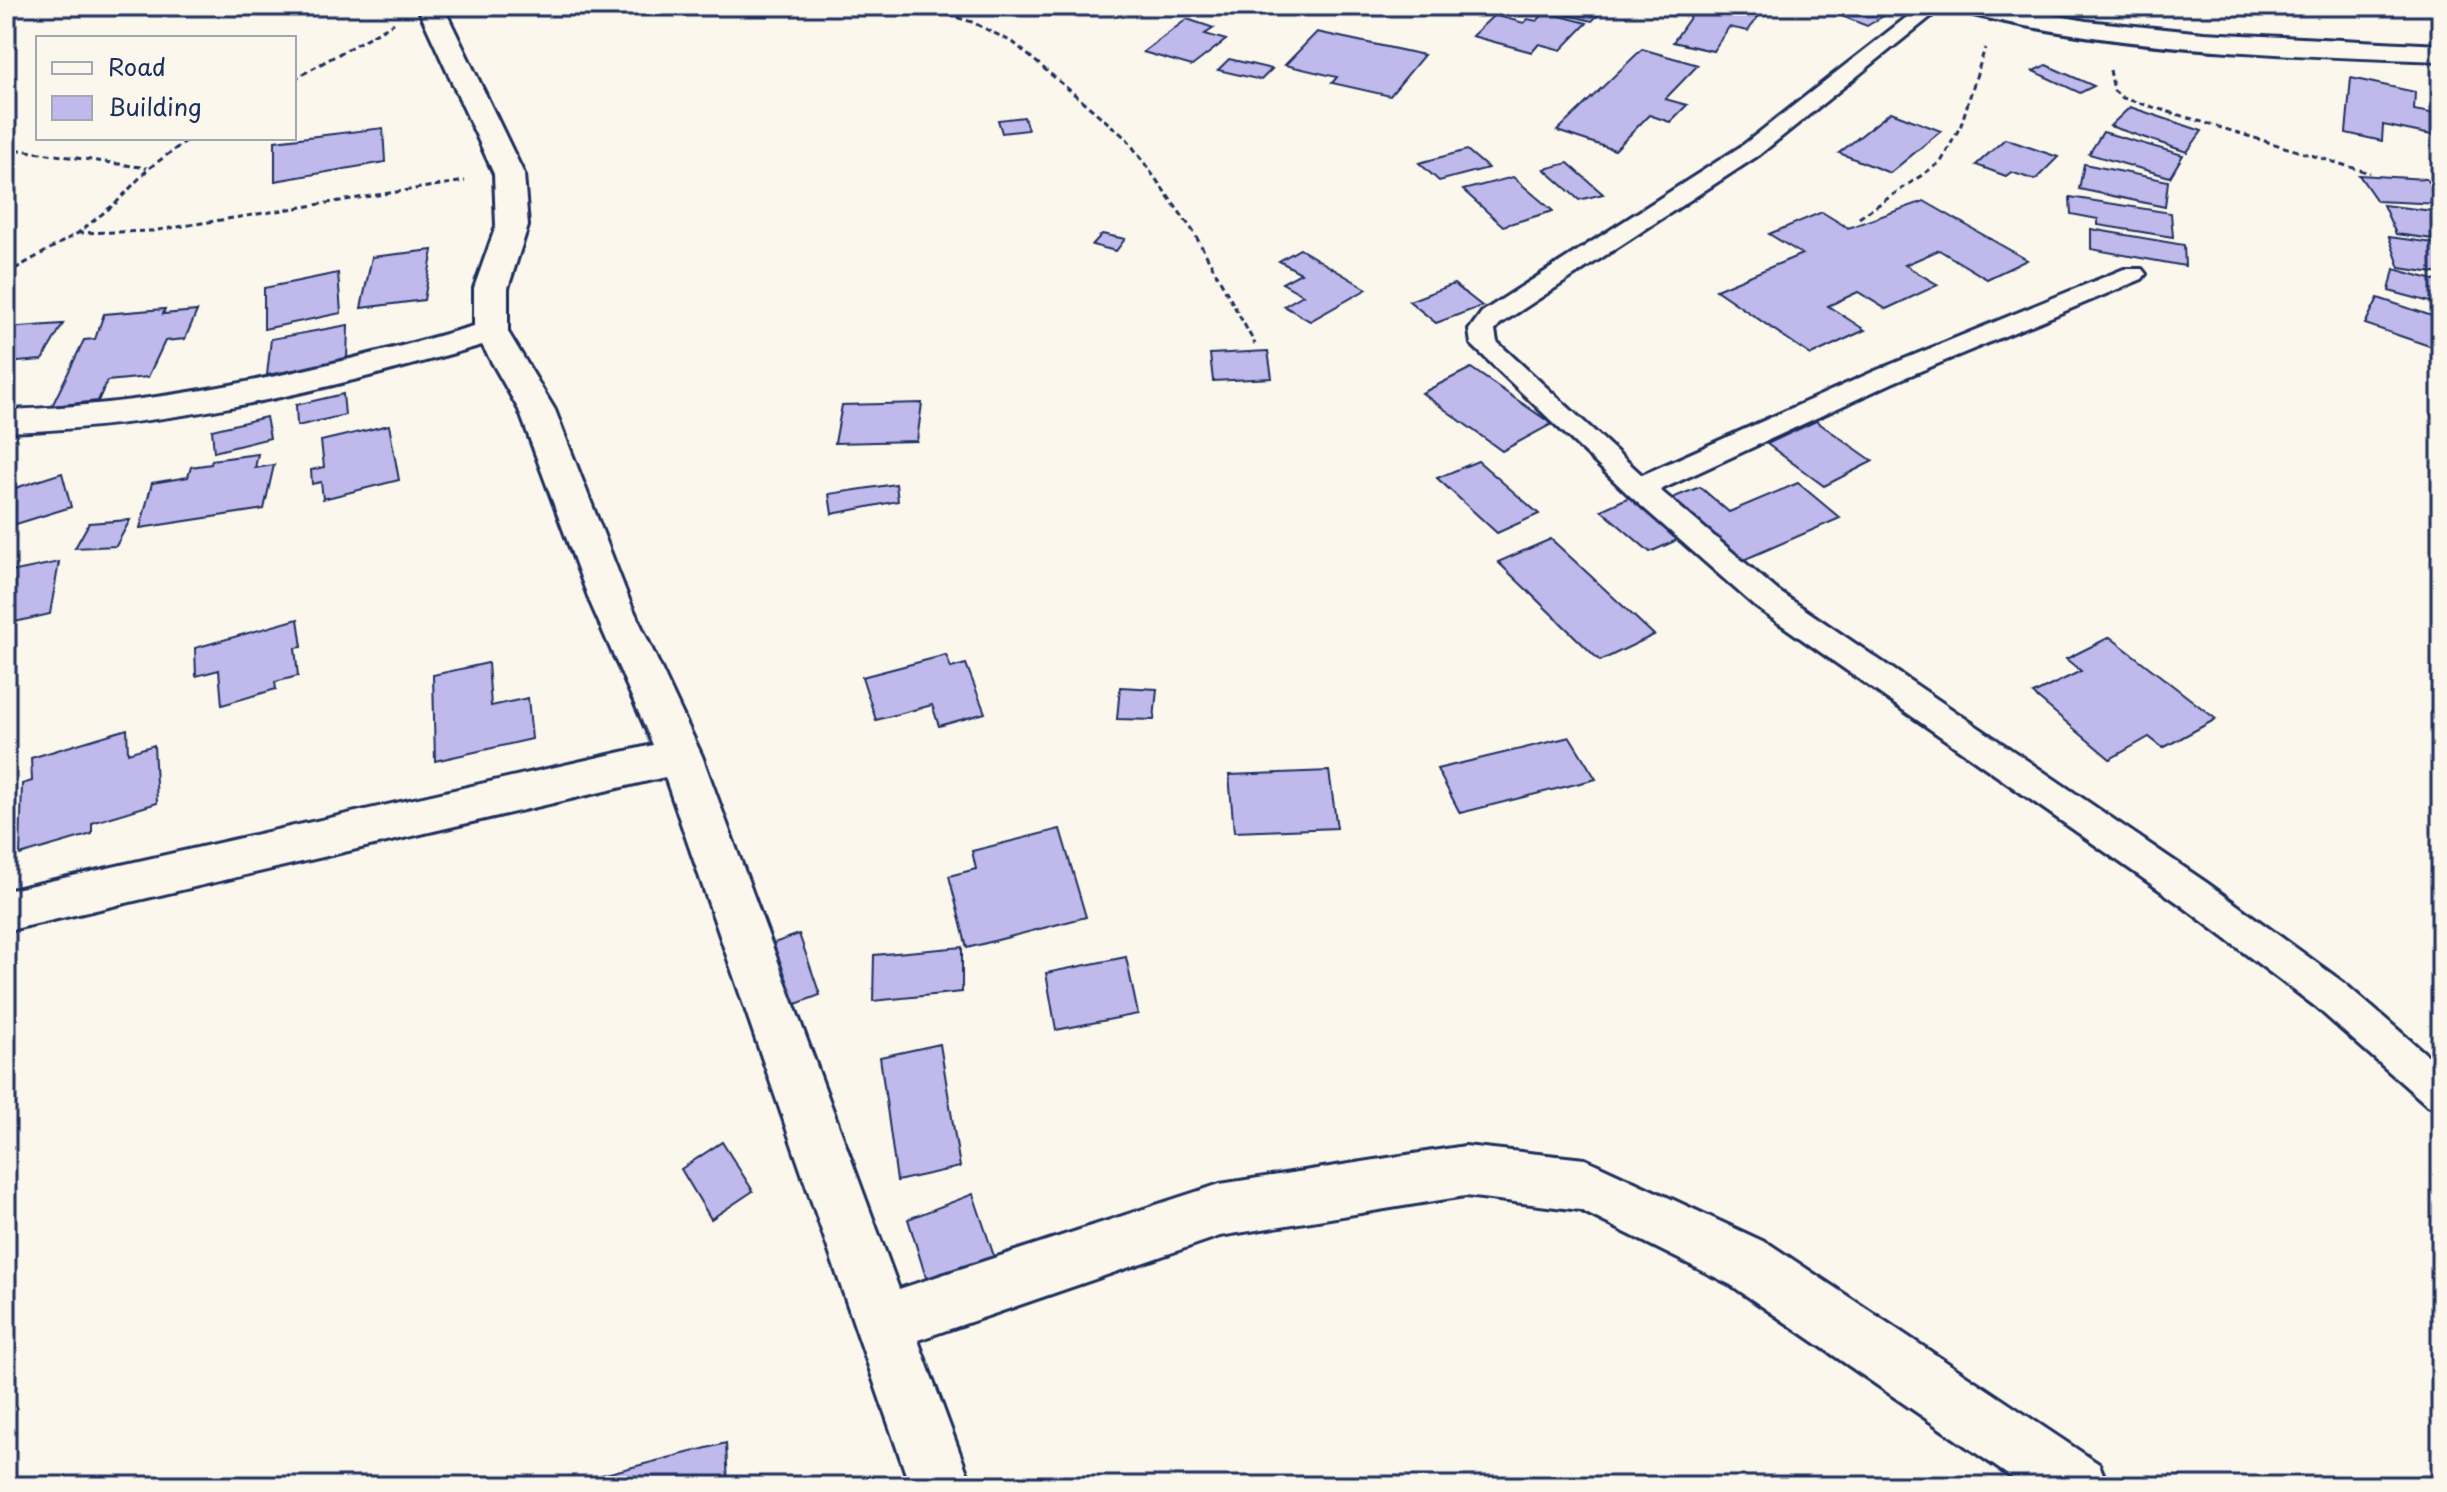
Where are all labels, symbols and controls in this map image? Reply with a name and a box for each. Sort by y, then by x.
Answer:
legend [36,36,296,140]
text: Road [108,48,166,84]
text: Building [108,88,202,124]

